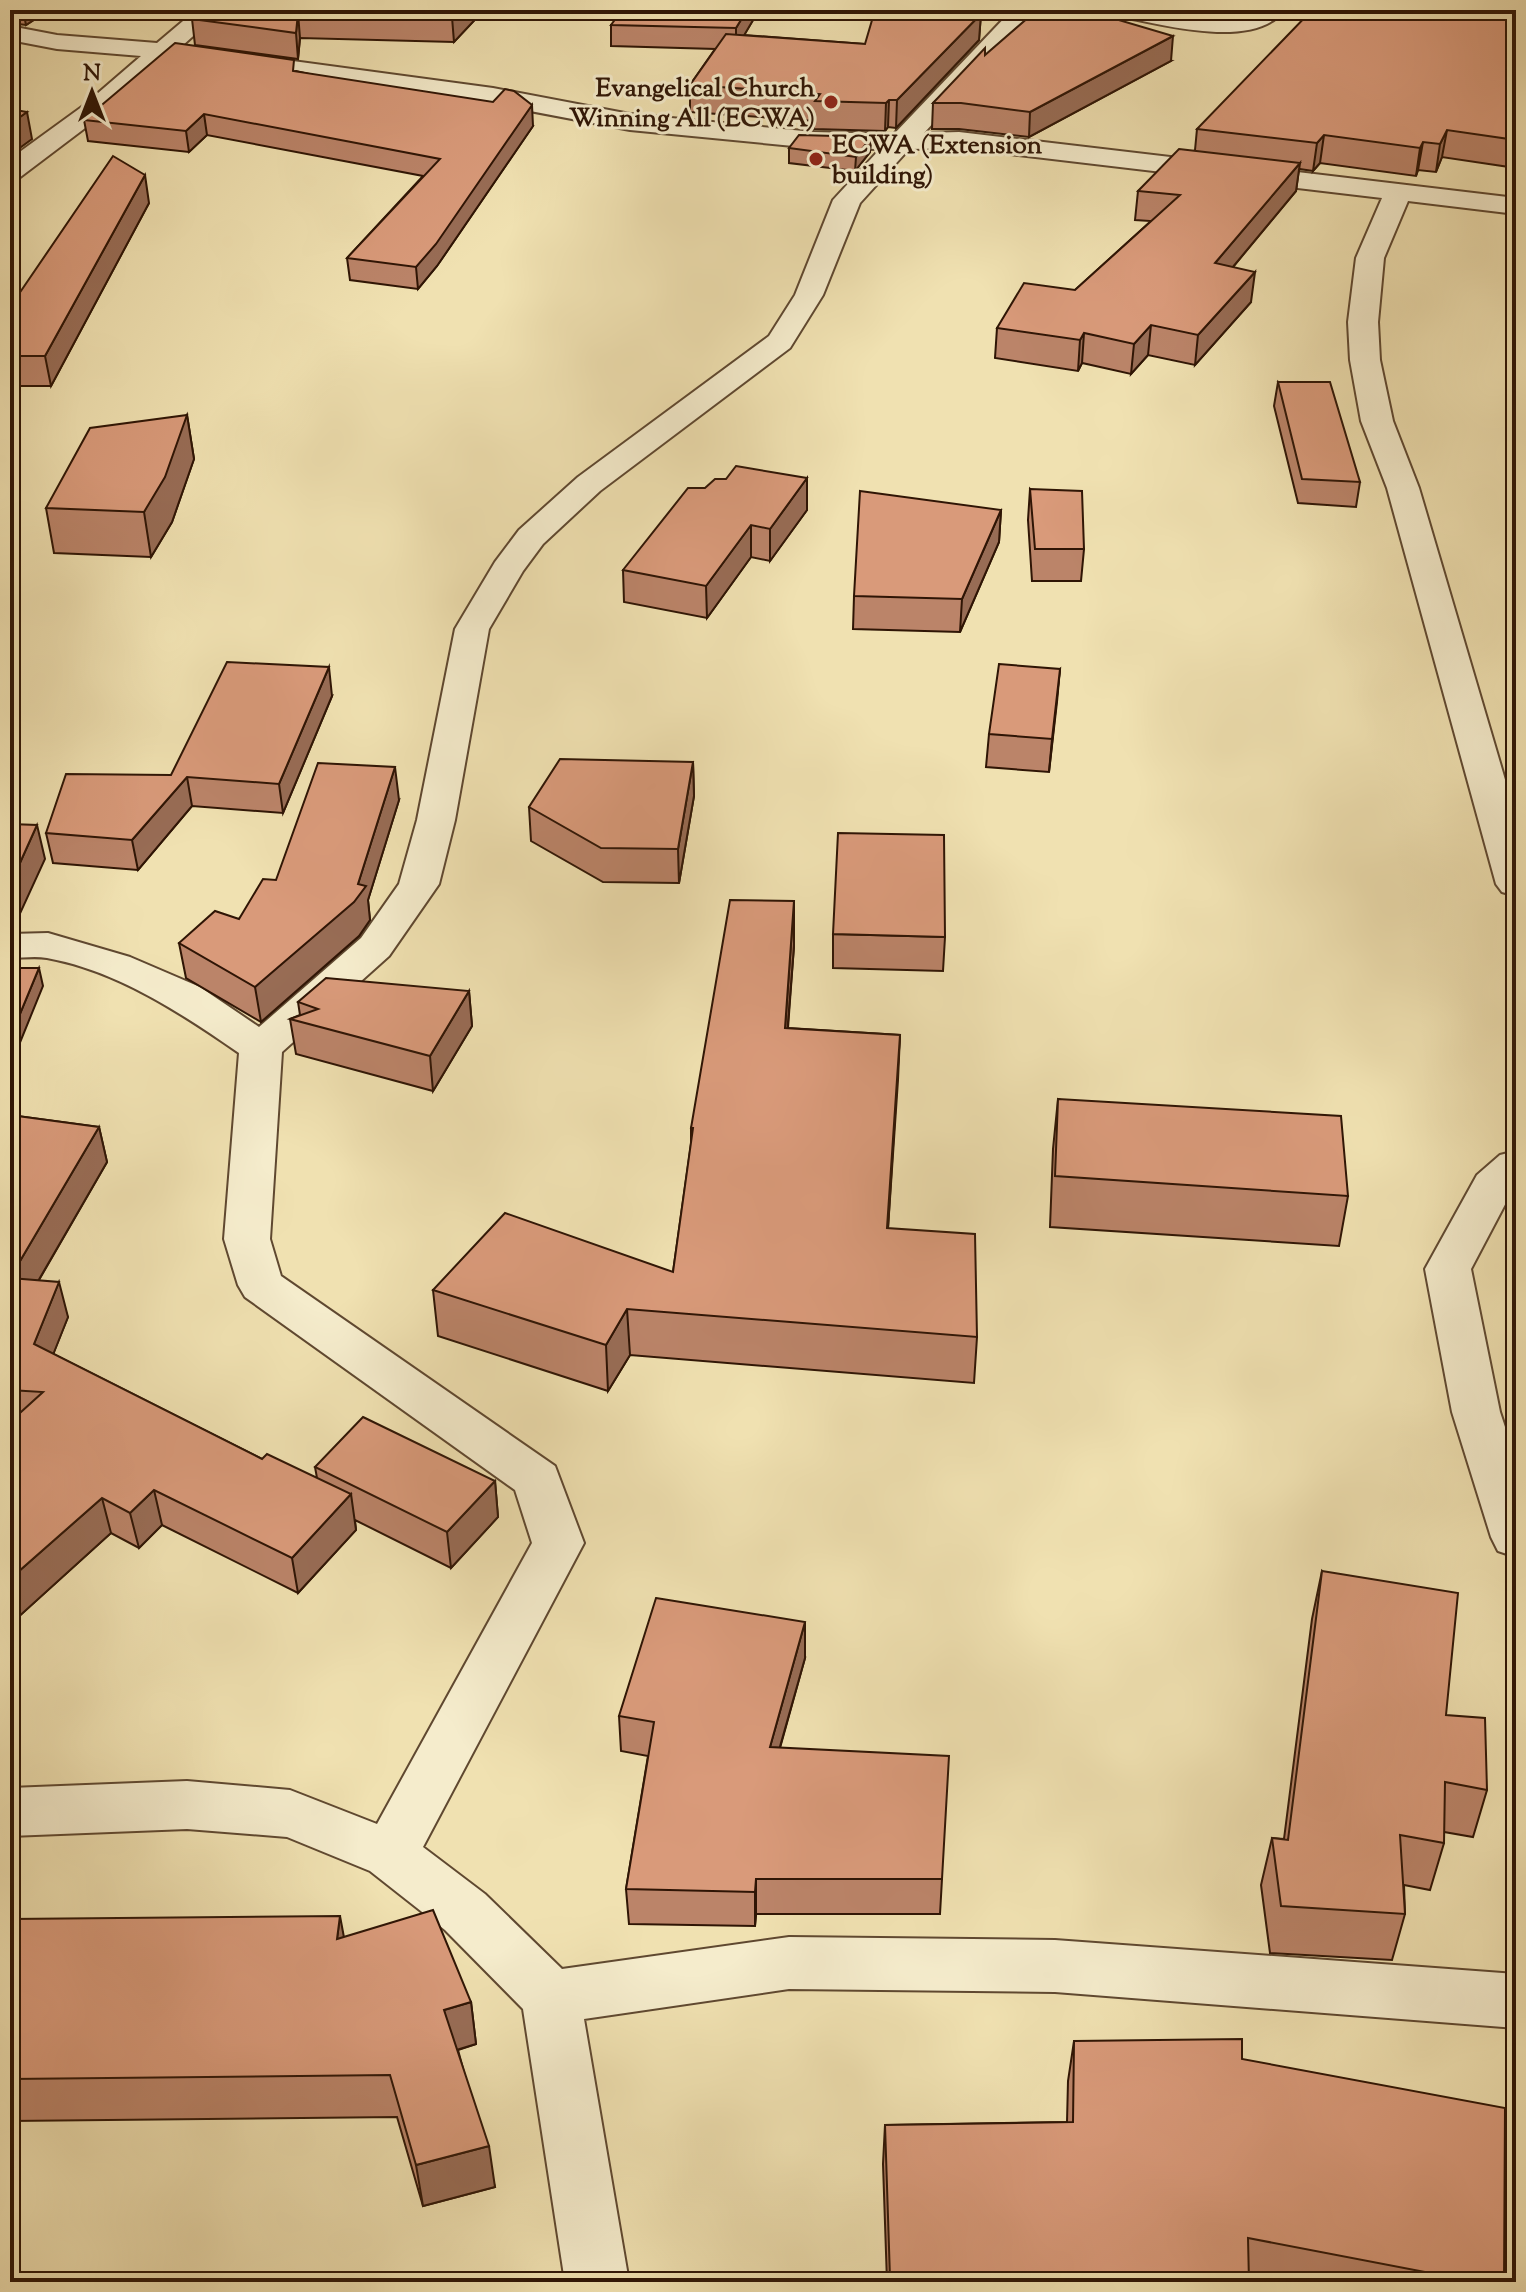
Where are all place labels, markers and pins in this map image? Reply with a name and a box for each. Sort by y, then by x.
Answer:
place label: Evangelical Church Winning All (ECWA) [569,71,816,138]
marker: Evangelical Church Winning All (ECWA) [822,93,840,111]
place label: ECWA (Extension building) [831,128,1043,195]
marker: ECWA (Extension building) [807,150,825,168]

